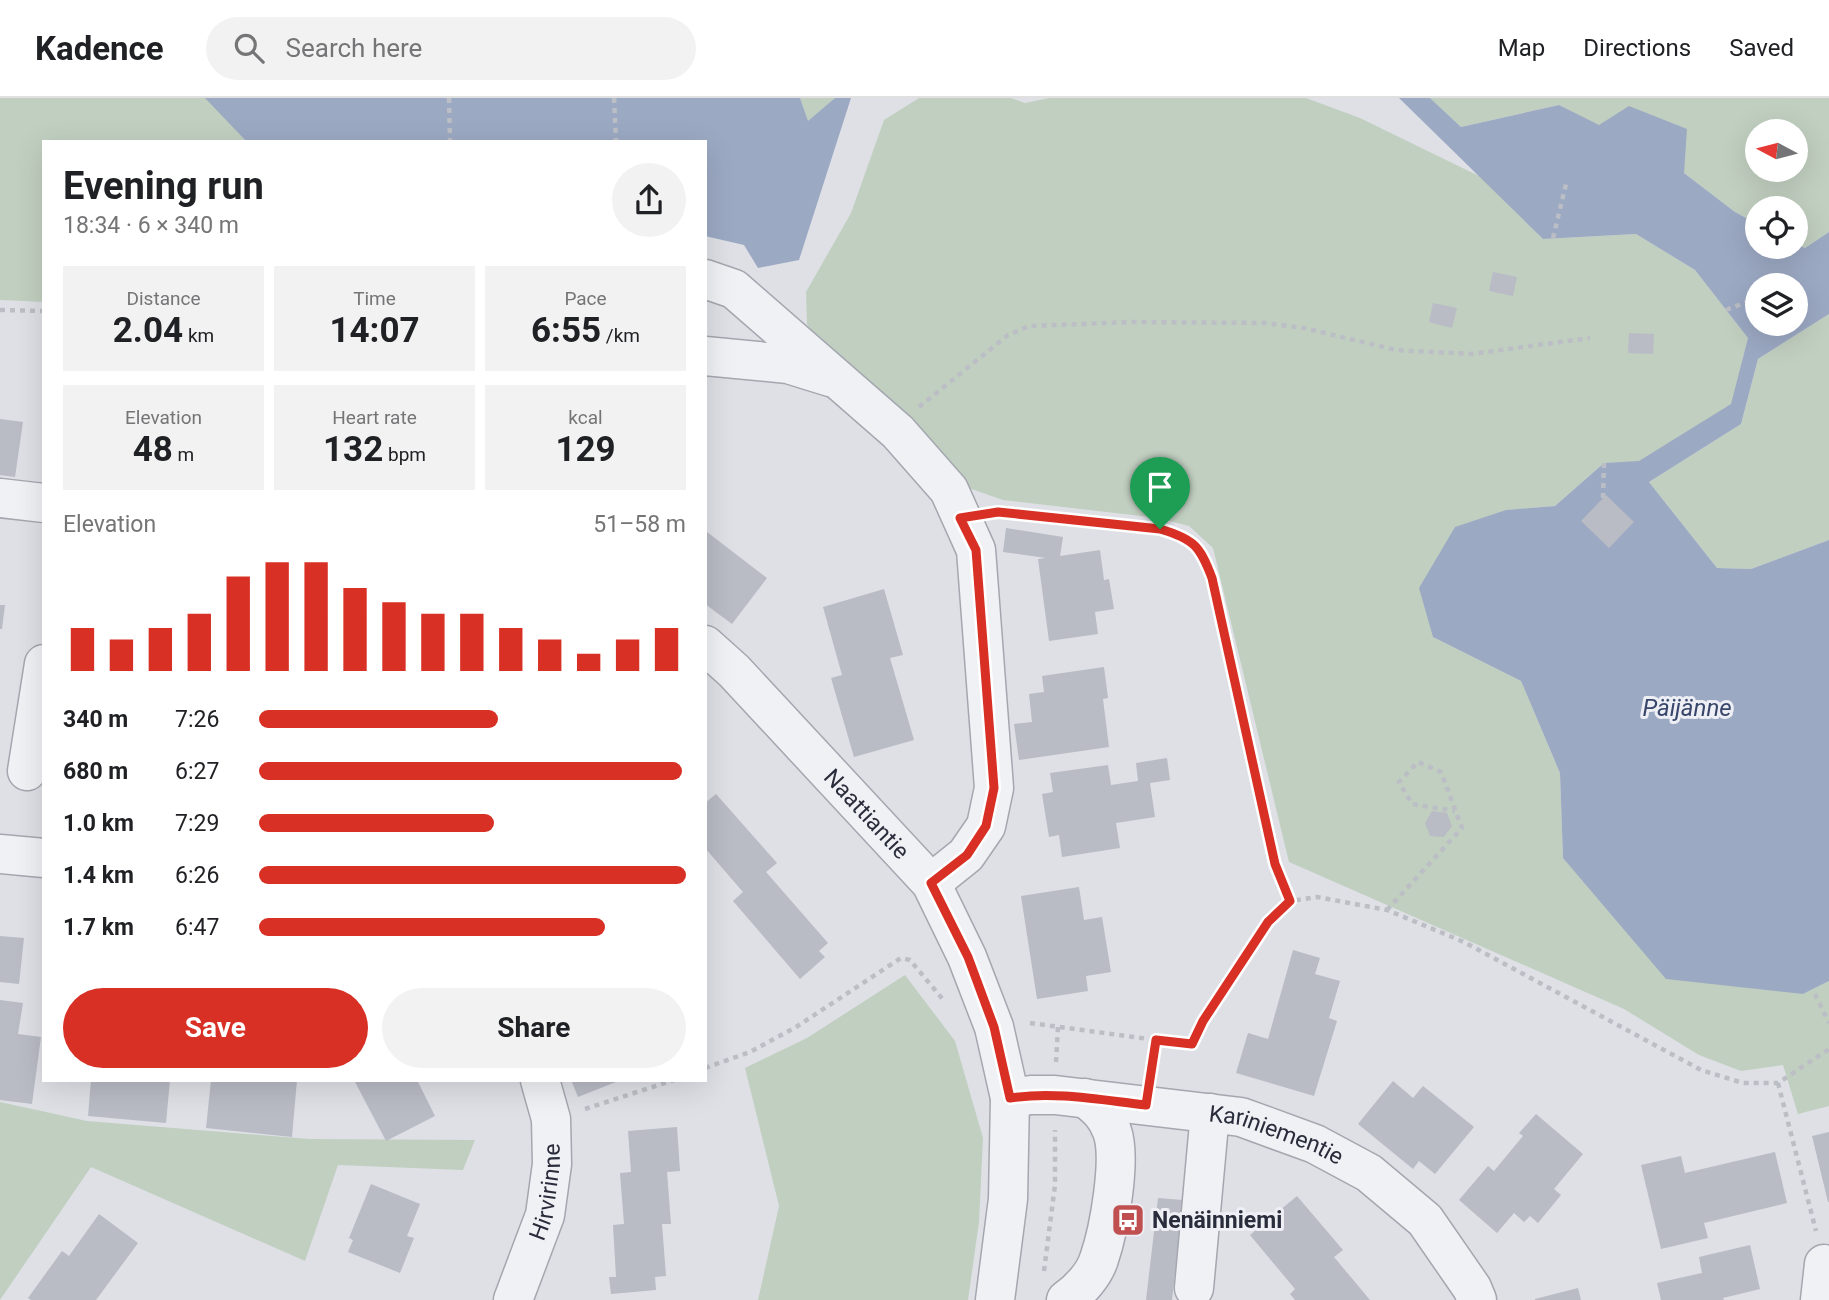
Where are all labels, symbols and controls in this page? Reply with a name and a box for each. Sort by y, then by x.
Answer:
search box [206,17,696,80]
text: Kadence [35,29,164,68]
icon: search [230,29,268,67]
text: Search here [286,33,422,63]
text: Map [1498,34,1545,62]
text: Directions [1583,34,1691,62]
text: Saved [1729,34,1794,62]
north arrow [1745,119,1808,182]
map controls [1745,119,1808,336]
button: share [612,163,686,237]
text: Evening run [63,164,264,208]
button: locate [1745,196,1808,259]
text: 18:34 · 6 × 340 m [63,212,239,239]
button: layers [1745,273,1808,336]
text: Distance [127,287,200,310]
text: Time [353,287,396,310]
text: Pace [564,287,607,310]
text: 2.04 [113,310,183,351]
text: 14:07 [329,310,420,351]
text: 6:55 [531,310,601,351]
text: km [183,324,214,347]
text: /km [601,324,640,347]
text: Elevation [125,406,202,429]
text: Heart rate [332,406,417,429]
text: kcal [568,406,603,429]
text: 48 [133,429,173,470]
text: 132 [323,429,383,470]
text: 129 [555,429,616,470]
text: m [173,443,194,466]
text: bpm [383,443,426,466]
pin [1130,457,1190,529]
icon: arrive [1141,468,1179,506]
text: Elevation [63,511,156,538]
text: 51–58 m [593,511,686,538]
water label: Päijänne [1642,694,1732,722]
text: 340 m [63,706,128,733]
text: 7:26 [175,706,219,733]
text: 680 m [63,758,128,785]
text: 6:27 [175,758,219,785]
street label: Naattiantie [818,764,915,865]
text: 1.0 km [63,810,134,837]
text: 7:29 [175,810,219,837]
text: 1.4 km [63,862,134,889]
text: 6:26 [175,862,219,889]
text: 1.7 km [63,914,134,941]
text: 6:47 [175,914,219,941]
button: Save [63,988,368,1068]
button: Share [382,988,686,1068]
street label: Kariniementie [1207,1100,1348,1171]
street label: Hirvirinne [524,1143,566,1244]
bus stop icon: Nenäinniemi [1109,1201,1147,1239]
place label: Nenäinniemi [1152,1207,1282,1234]

